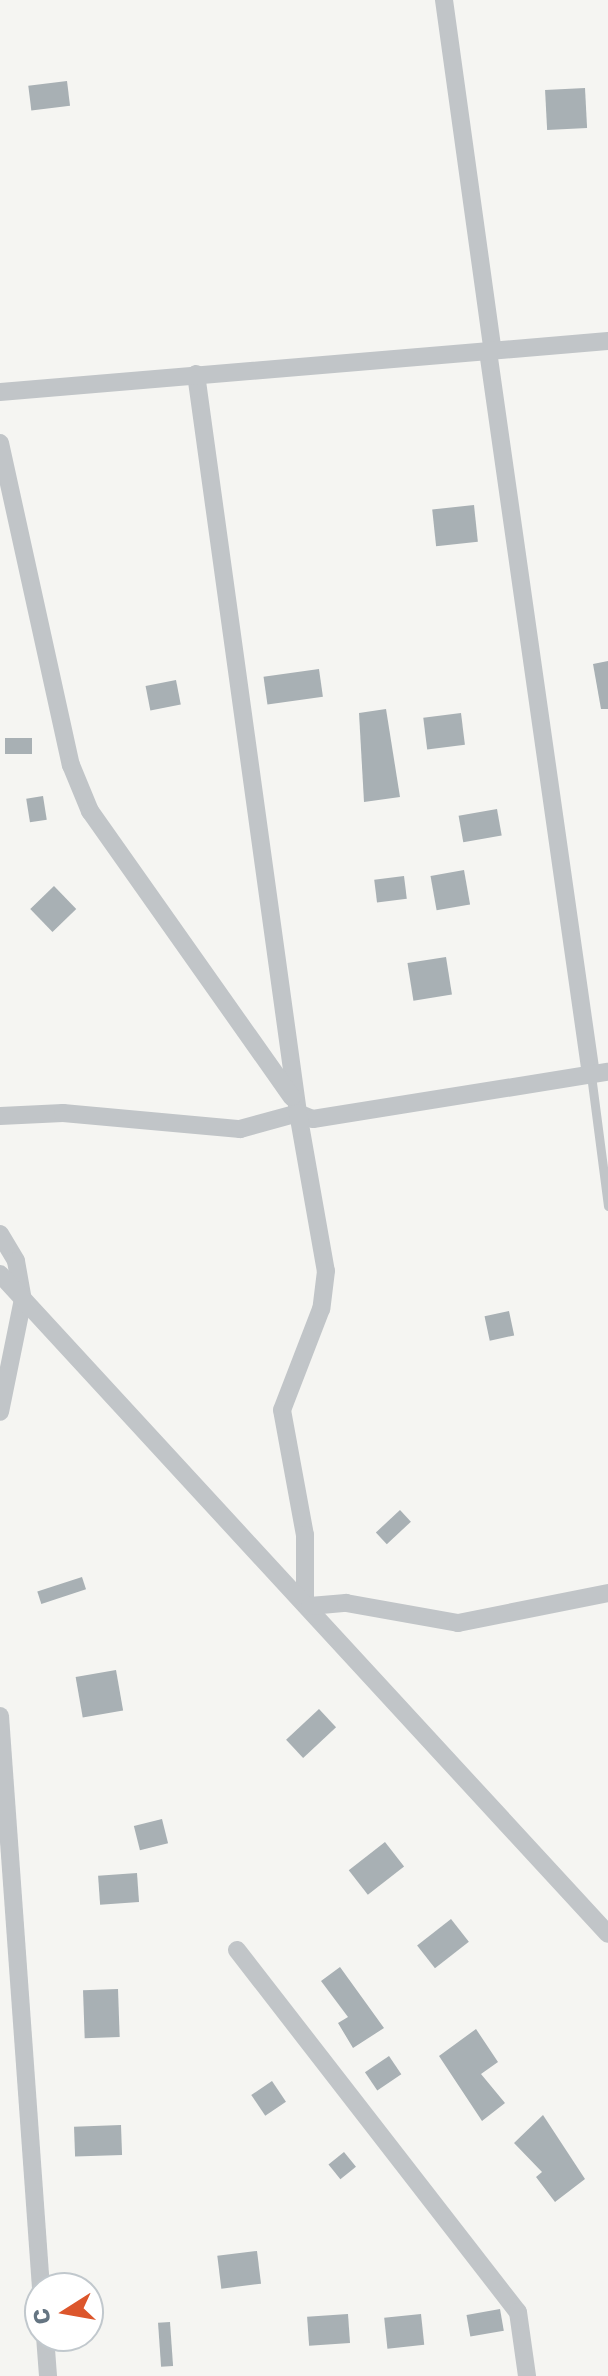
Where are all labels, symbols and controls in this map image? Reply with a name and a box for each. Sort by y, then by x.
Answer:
north arrow [24,2272,104,2352]
text: С [27,2306,57,2326]

